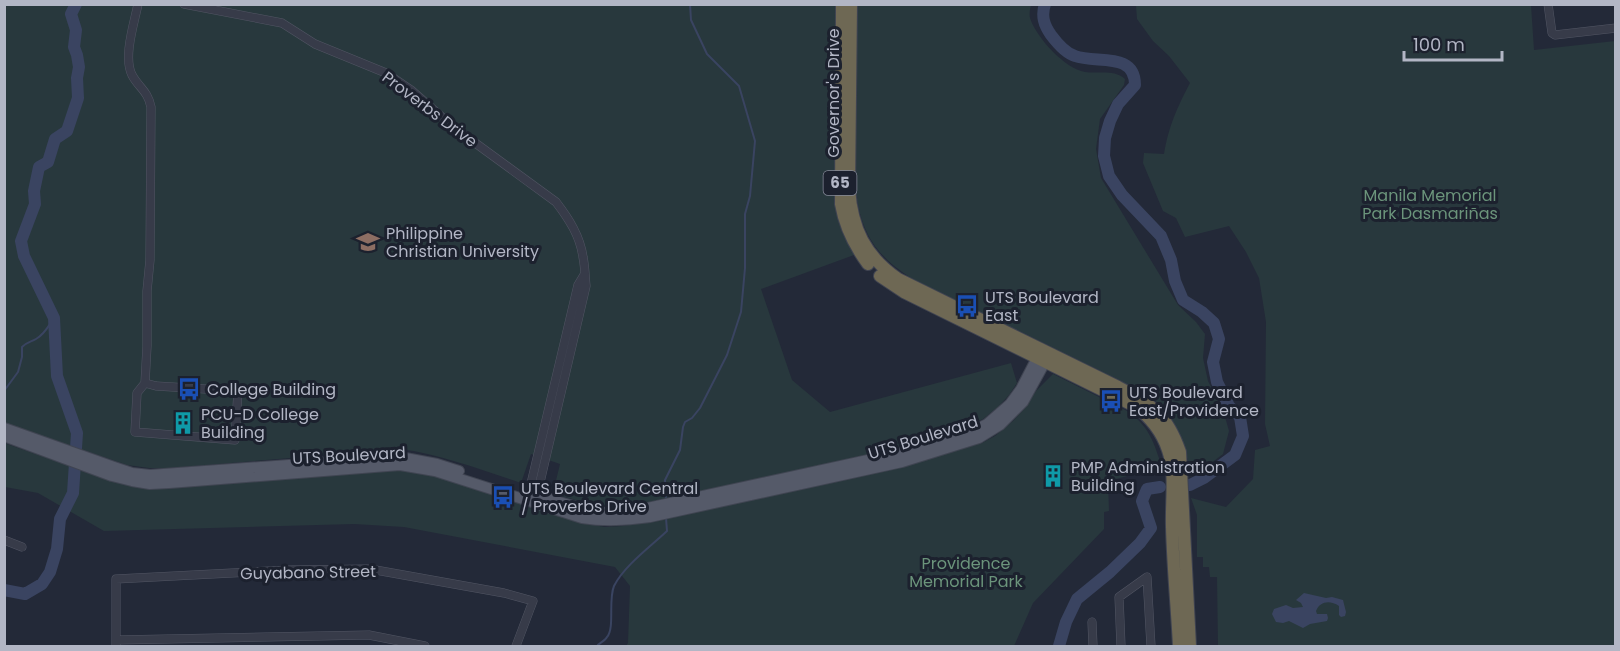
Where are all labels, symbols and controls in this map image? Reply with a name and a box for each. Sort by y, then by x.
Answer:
scale bar [1404,24,1502,62]
street label: Governor's Drive [822,28,845,158]
text: 100 m [1413,32,1465,57]
street label: Proverbs Drive [377,66,482,153]
road number: 65 [824,171,856,195]
park label: Manila Memorial Park Dasmariñas [1362,184,1498,225]
place label: Philippine Christian University [386,222,539,263]
school or university icon: Philippine Christian University [355,229,381,255]
place label: UTS Boulevard East [985,286,1099,327]
bus stop icon: UTS Boulevard East [954,293,980,319]
bus stop icon: College Building [176,376,202,402]
place label: College Building [207,378,336,401]
place label: UTS Boulevard East/Providence [1129,381,1259,422]
bus stop icon: UTS Boulevard East/Providence [1098,388,1124,414]
place label: PCU-D College Building [201,403,319,444]
building icon: PCU-D College Building [170,410,196,436]
street label: UTS Boulevard [865,410,981,465]
street label: UTS Boulevard [292,441,406,470]
place label: PMP Administration Building [1071,456,1225,497]
building icon: PMP Administration Building [1040,463,1066,489]
place label: UTS Boulevard Central / Proverbs Drive [521,477,698,518]
bus stop icon: UTS Boulevard Central / Proverbs Drive [490,484,516,510]
park label: Providence Memorial Park [909,552,1024,593]
street label: Guyabano Street [240,560,376,585]

